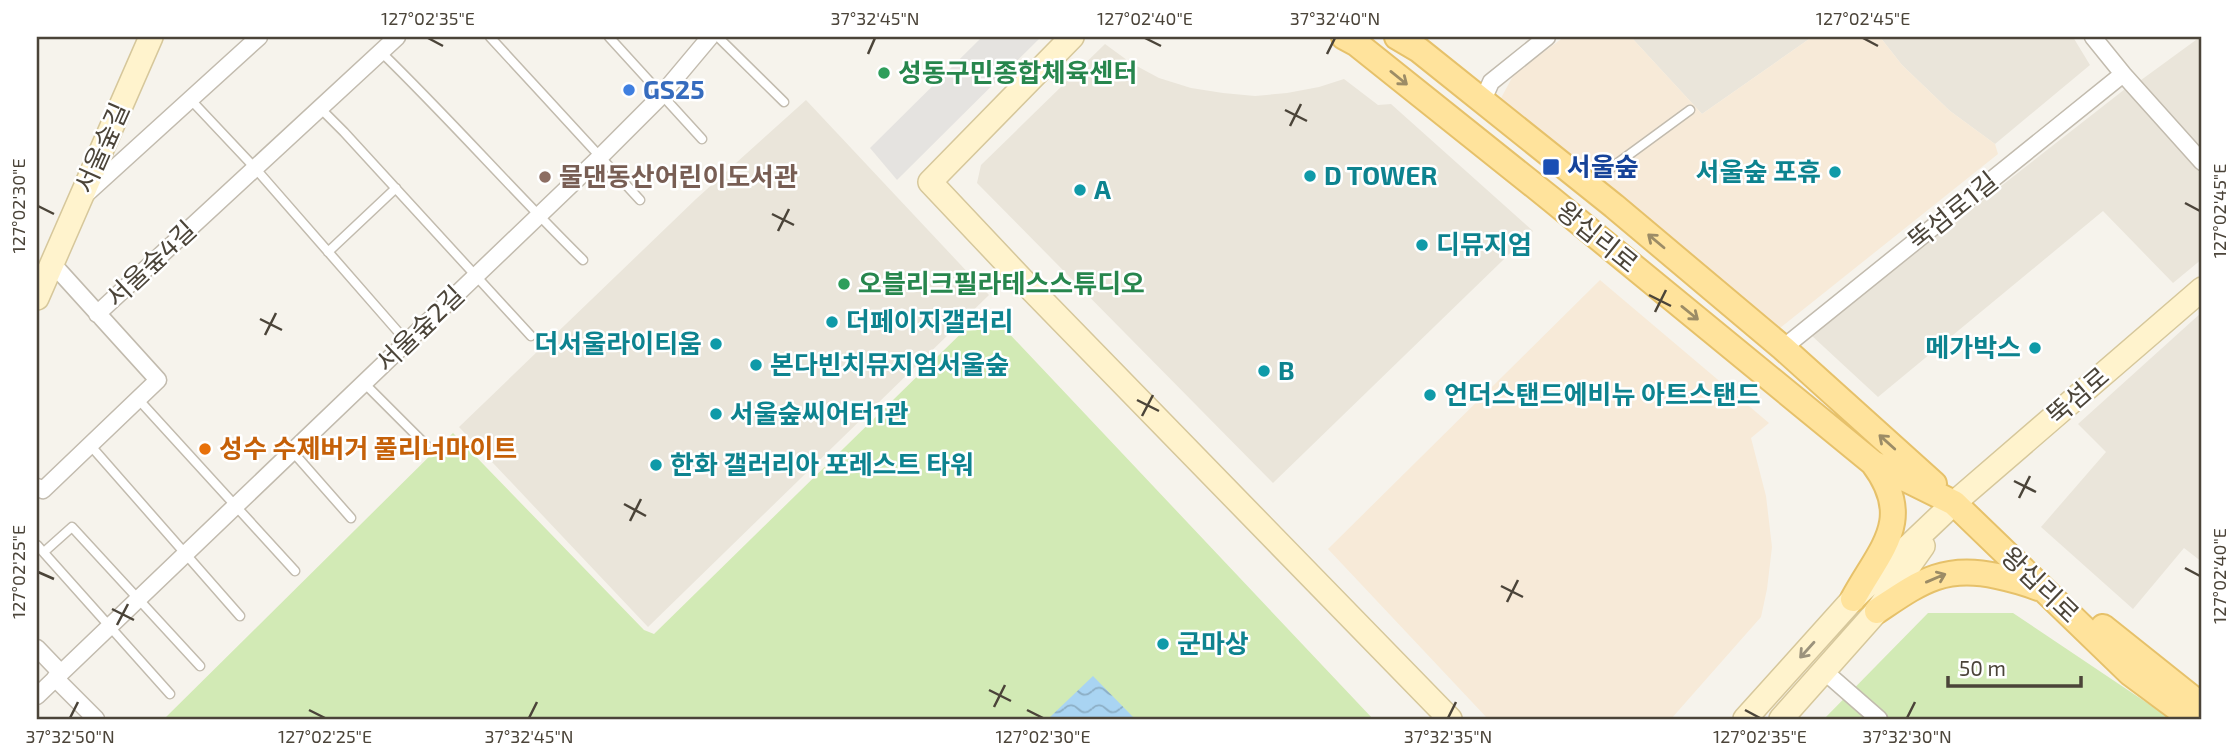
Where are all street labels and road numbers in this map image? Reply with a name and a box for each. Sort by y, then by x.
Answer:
street label: 서울숲길 [67,97,134,197]
street label: 뚝섬로1길 [1901,164,2003,255]
street label: 왕십리로 [1551,194,1645,278]
street label: 서울숲4길 [99,213,201,312]
street label: 서울숲2길 [369,278,469,377]
street label: 뚝섬로 [2040,360,2114,430]
street label: 왕십리로 [1996,540,2086,628]

